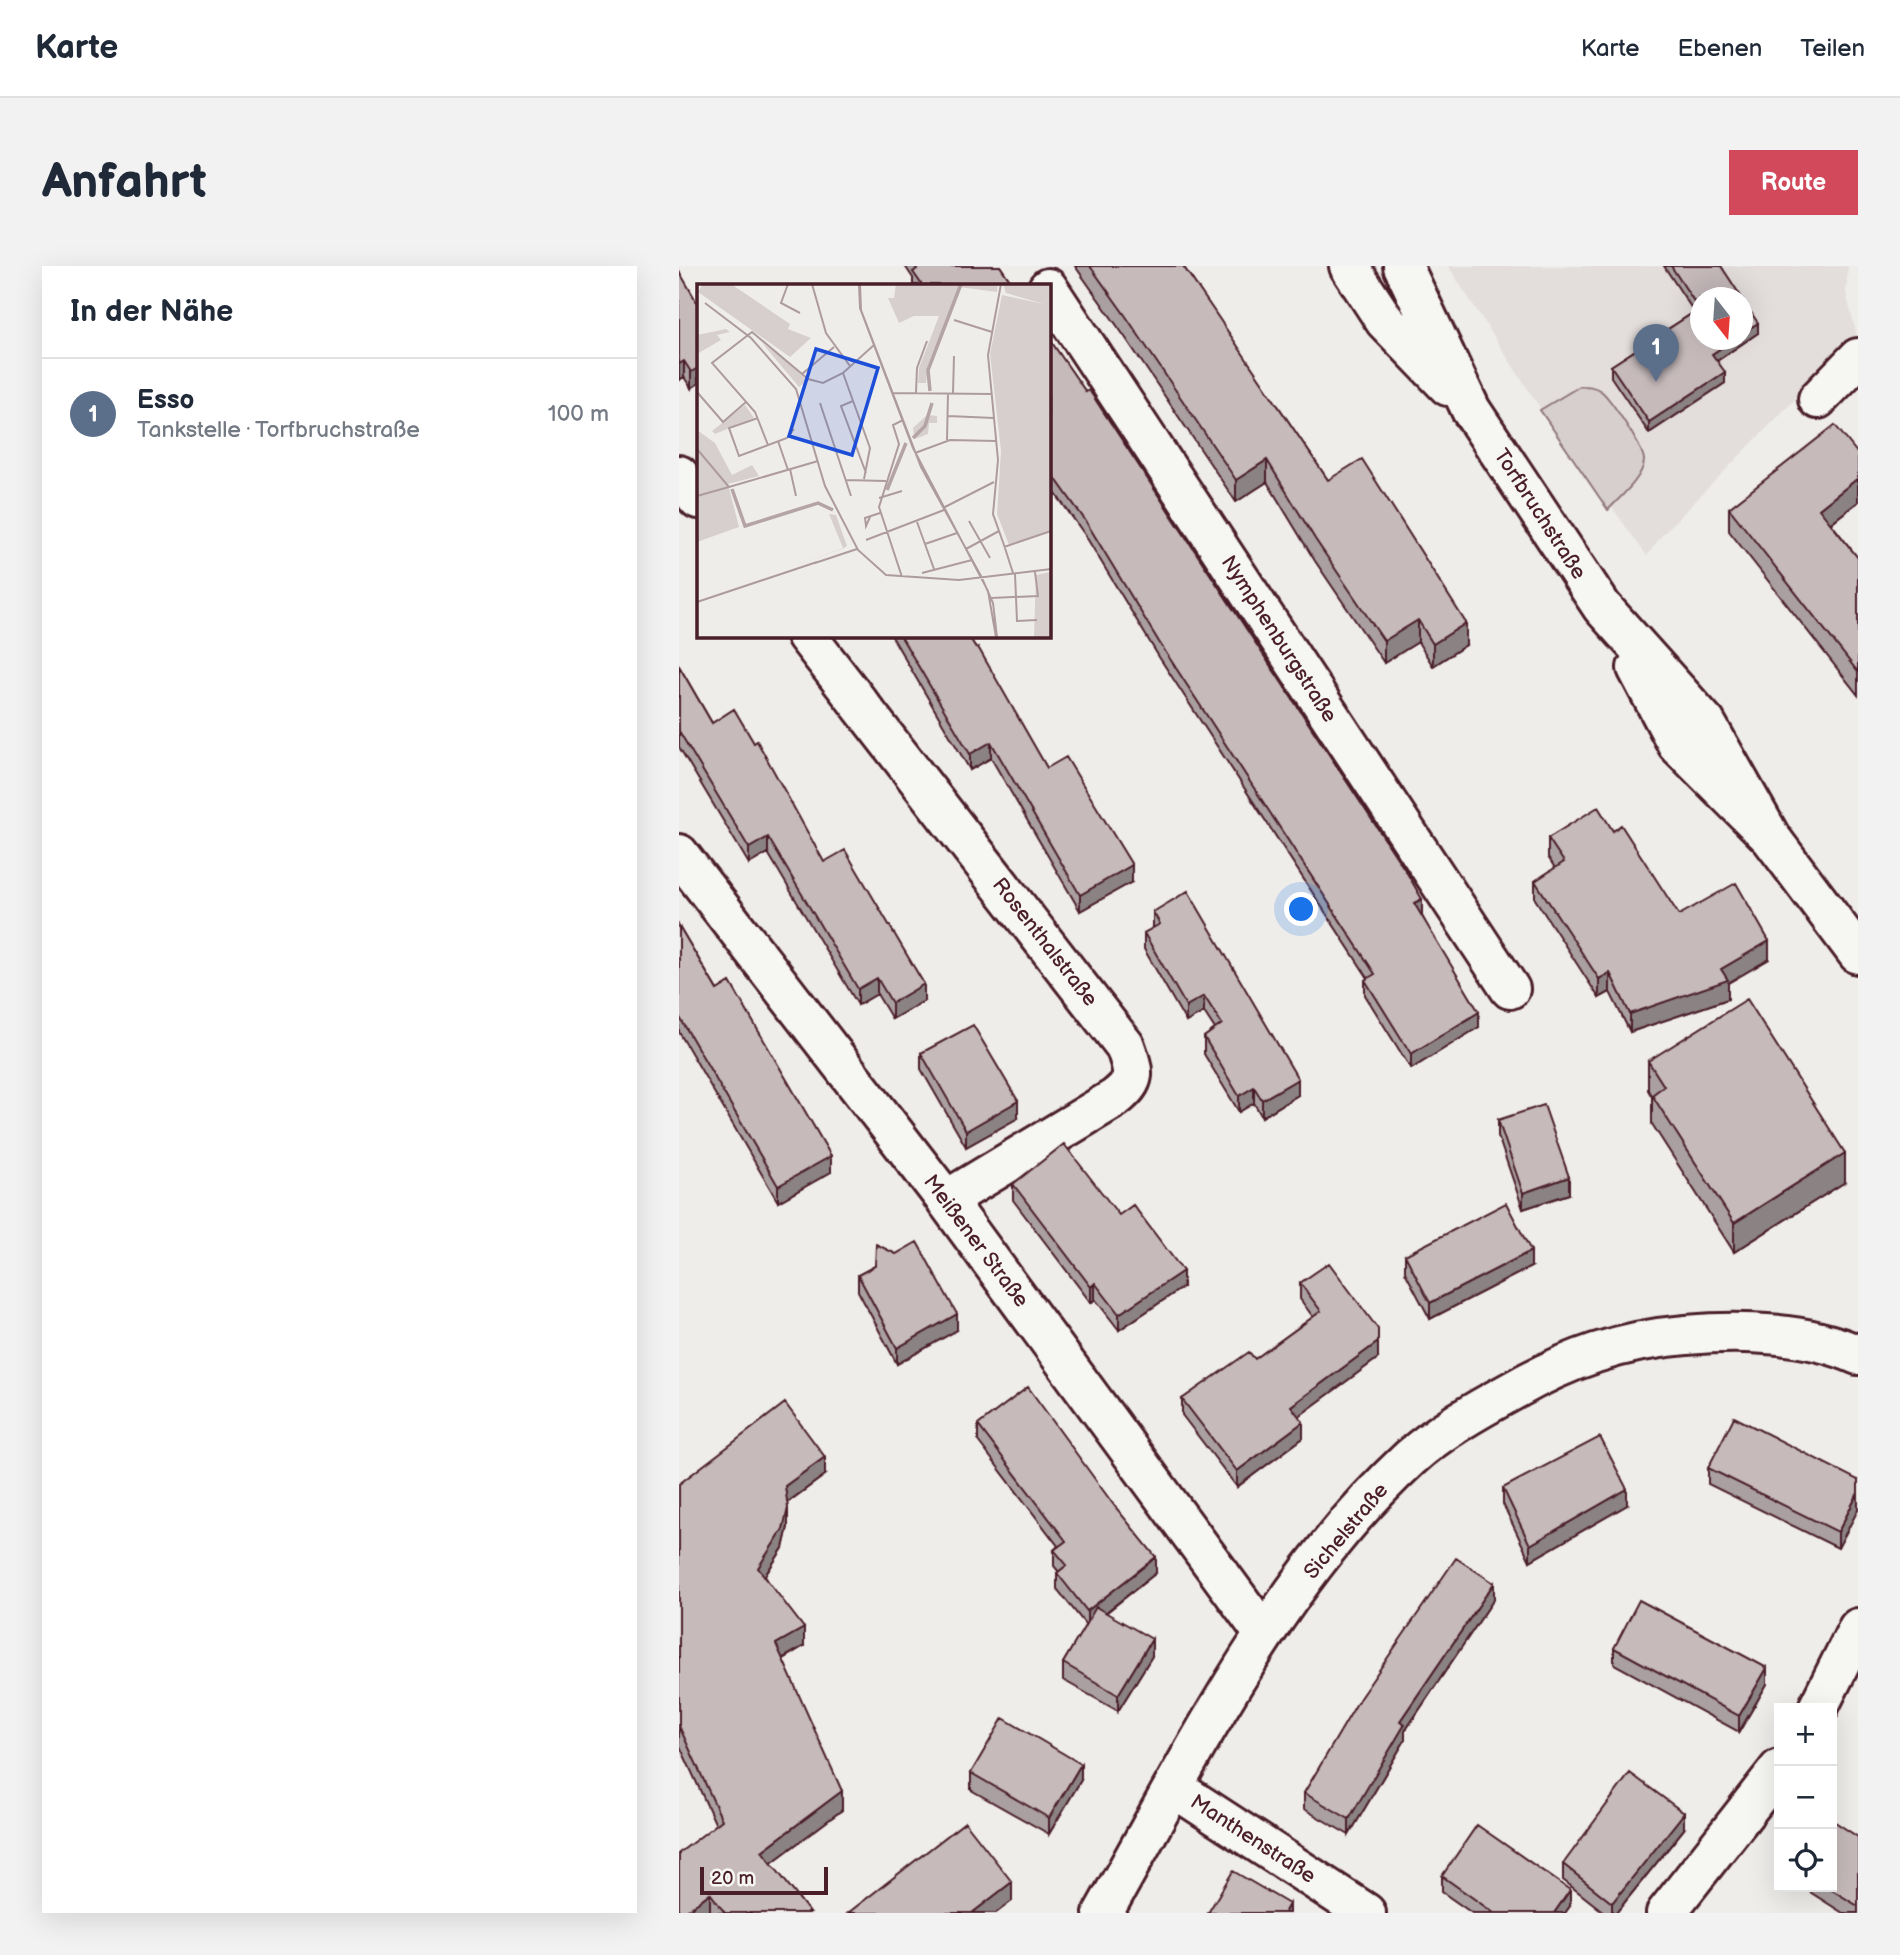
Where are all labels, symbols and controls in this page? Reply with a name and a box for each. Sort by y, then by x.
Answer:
text: Karte [35,28,118,68]
text: Karte [1581,34,1639,63]
text: Ebenen [1677,34,1762,63]
text: Teilen [1800,34,1865,63]
button: Route [1729,150,1858,215]
text: Anfahrt [42,153,207,212]
inset map [697,284,1050,637]
north arrow [1690,287,1753,350]
text: In der Nähe [70,294,233,330]
pin: 1 [1633,324,1679,382]
text: Esso [137,385,194,416]
text: 1 [88,400,98,428]
text: 100 m [548,400,609,428]
text: Tankstelle · Torfbruchstraße [137,416,420,444]
street label: Torfbruchstraße [1489,444,1591,584]
street label: Nymphenburgstraße [1216,551,1342,727]
street label: Rosenthalstraße [987,873,1103,1011]
your location [1284,892,1318,926]
street label: Meißener Straße [918,1170,1034,1312]
street label: Sichelstraße [1299,1478,1393,1584]
map controls [1774,1703,1837,1892]
button: + [1774,1703,1837,1766]
button: − [1774,1766,1837,1829]
street label: Manthenstraße [1186,1789,1320,1889]
button: locate [1774,1829,1837,1892]
scale bar [700,1864,828,1896]
text: 20 m [711,1867,754,1890]

